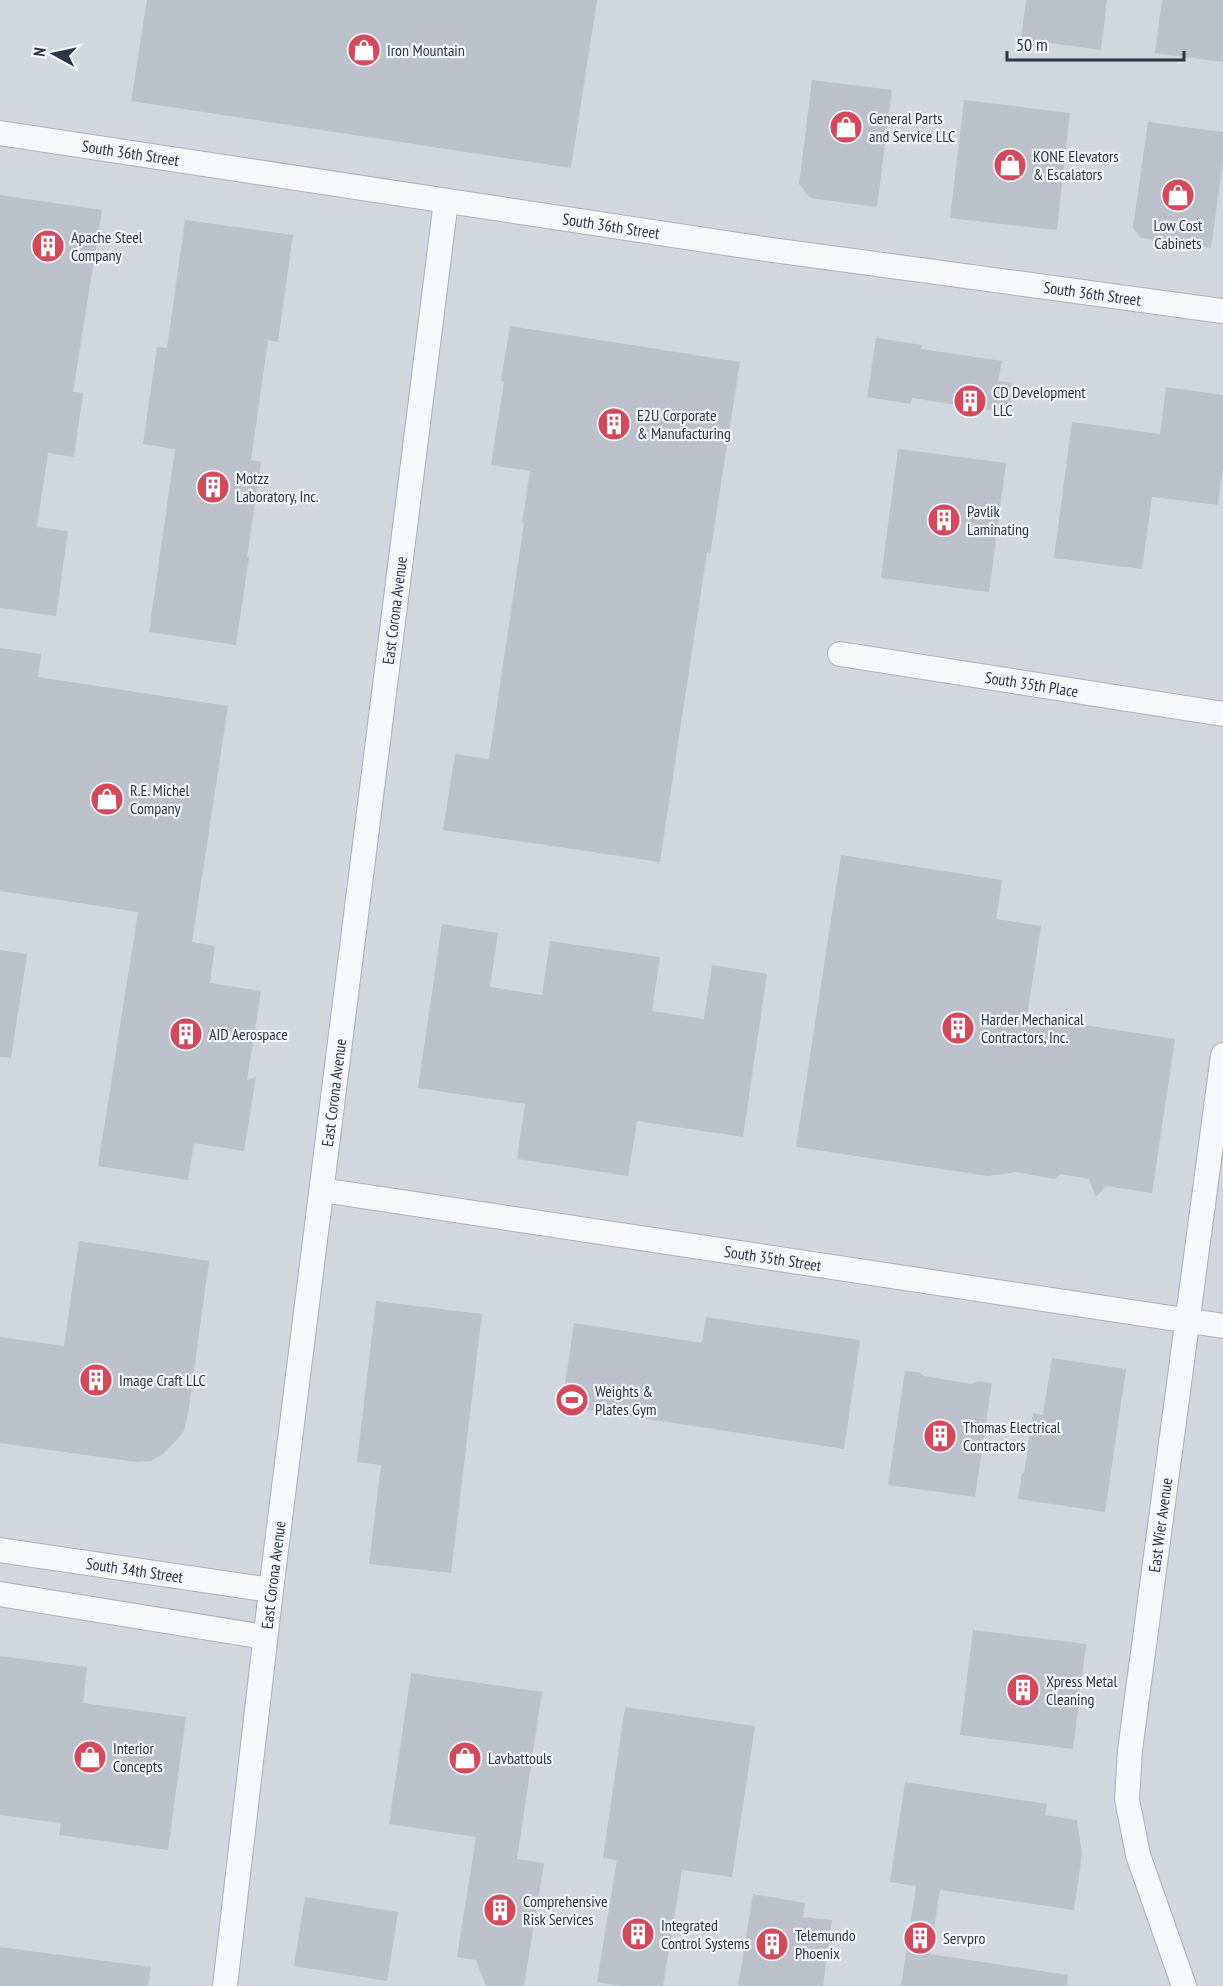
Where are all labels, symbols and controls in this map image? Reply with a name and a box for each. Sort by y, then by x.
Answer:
north arrow [24,24,84,84]
scale bar [1007,24,1184,62]
shop icon: Iron Mountain [346,32,382,68]
text: 50 m [1016,33,1048,56]
place label: Iron Mountain [387,40,465,60]
text: N [29,46,50,58]
place label: General Parts and Service LLC [869,108,955,146]
shop icon: General Parts and Service LLC [828,109,864,145]
street label: South 36th Street [81,136,181,170]
place label: KONE Elevators & Escalators [1033,146,1119,184]
shop icon: KONE Elevators & Escalators [992,147,1028,183]
shop icon: Low Cost Cabinets [1160,177,1196,213]
street label: South 36th Street [561,208,662,243]
place label: Low Cost Cabinets [1154,215,1203,253]
place label: Apache Steel Company [71,227,143,265]
building icon: Apache Steel Company [30,228,66,264]
street label: South 36th Street [1042,277,1143,310]
place label: CD Development LLC [993,382,1086,420]
building icon: CD Development LLC [952,383,988,419]
place label: E2U Corporate & Manufacturing [637,405,731,443]
building icon: E2U Corporate & Manufacturing [596,406,632,442]
place label: Motzz Laboratory, Inc. [236,468,319,506]
building icon: Motzz Laboratory, Inc. [195,469,231,505]
place label: Pavlik Laminating [967,501,1029,539]
building icon: Pavlik Laminating [926,502,962,538]
street label: East Corona Avenue [378,555,411,666]
street label: South 35th Place [984,667,1080,701]
place label: R.E. Michel Company [130,780,190,818]
shop icon: R.E. Michel Company [89,781,125,817]
place label: Harder Mechanical Contractors, Inc. [981,1009,1084,1047]
building icon: Harder Mechanical Contractors, Inc. [940,1010,976,1046]
building icon: AID Aerospace [168,1016,204,1052]
place label: AID Aerospace [209,1024,288,1044]
street label: East Corona Avenue [317,1037,350,1148]
street label: South 35th Street [723,1241,823,1275]
building icon: Image Craft LLC [78,1362,114,1398]
place label: Image Craft LLC [119,1370,206,1390]
place label: Weights & Plates Gym [595,1381,656,1419]
sports icon: Weights & Plates Gym [554,1382,590,1418]
place label: Thomas Electrical Contractors [963,1417,1061,1455]
building icon: Thomas Electrical Contractors [922,1418,958,1454]
street label: East Wier Avenue [1144,1477,1176,1573]
street label: East Corona Avenue [257,1520,290,1630]
street label: South 34th Street [85,1553,185,1587]
place label: Xpress Metal Cleaning [1046,1671,1117,1709]
building icon: Xpress Metal Cleaning [1005,1672,1041,1708]
place label: Interior Concepts [113,1738,163,1776]
shop icon: Interior Concepts [72,1739,108,1775]
shop icon: Lavbattouls [447,1740,483,1776]
place label: Lavbattouls [488,1748,552,1768]
place label: Comprehensive Risk Services [523,1891,608,1929]
building icon: Comprehensive Risk Services [482,1892,518,1928]
place label: Integrated Control Systems [661,1915,750,1953]
building icon: Integrated Control Systems [620,1916,656,1952]
building icon: Servpro [902,1920,938,1956]
place label: Telemundo Phoenix [795,1925,856,1963]
building icon: Telemundo Phoenix [754,1926,790,1962]
place label: Servpro [943,1928,985,1948]

